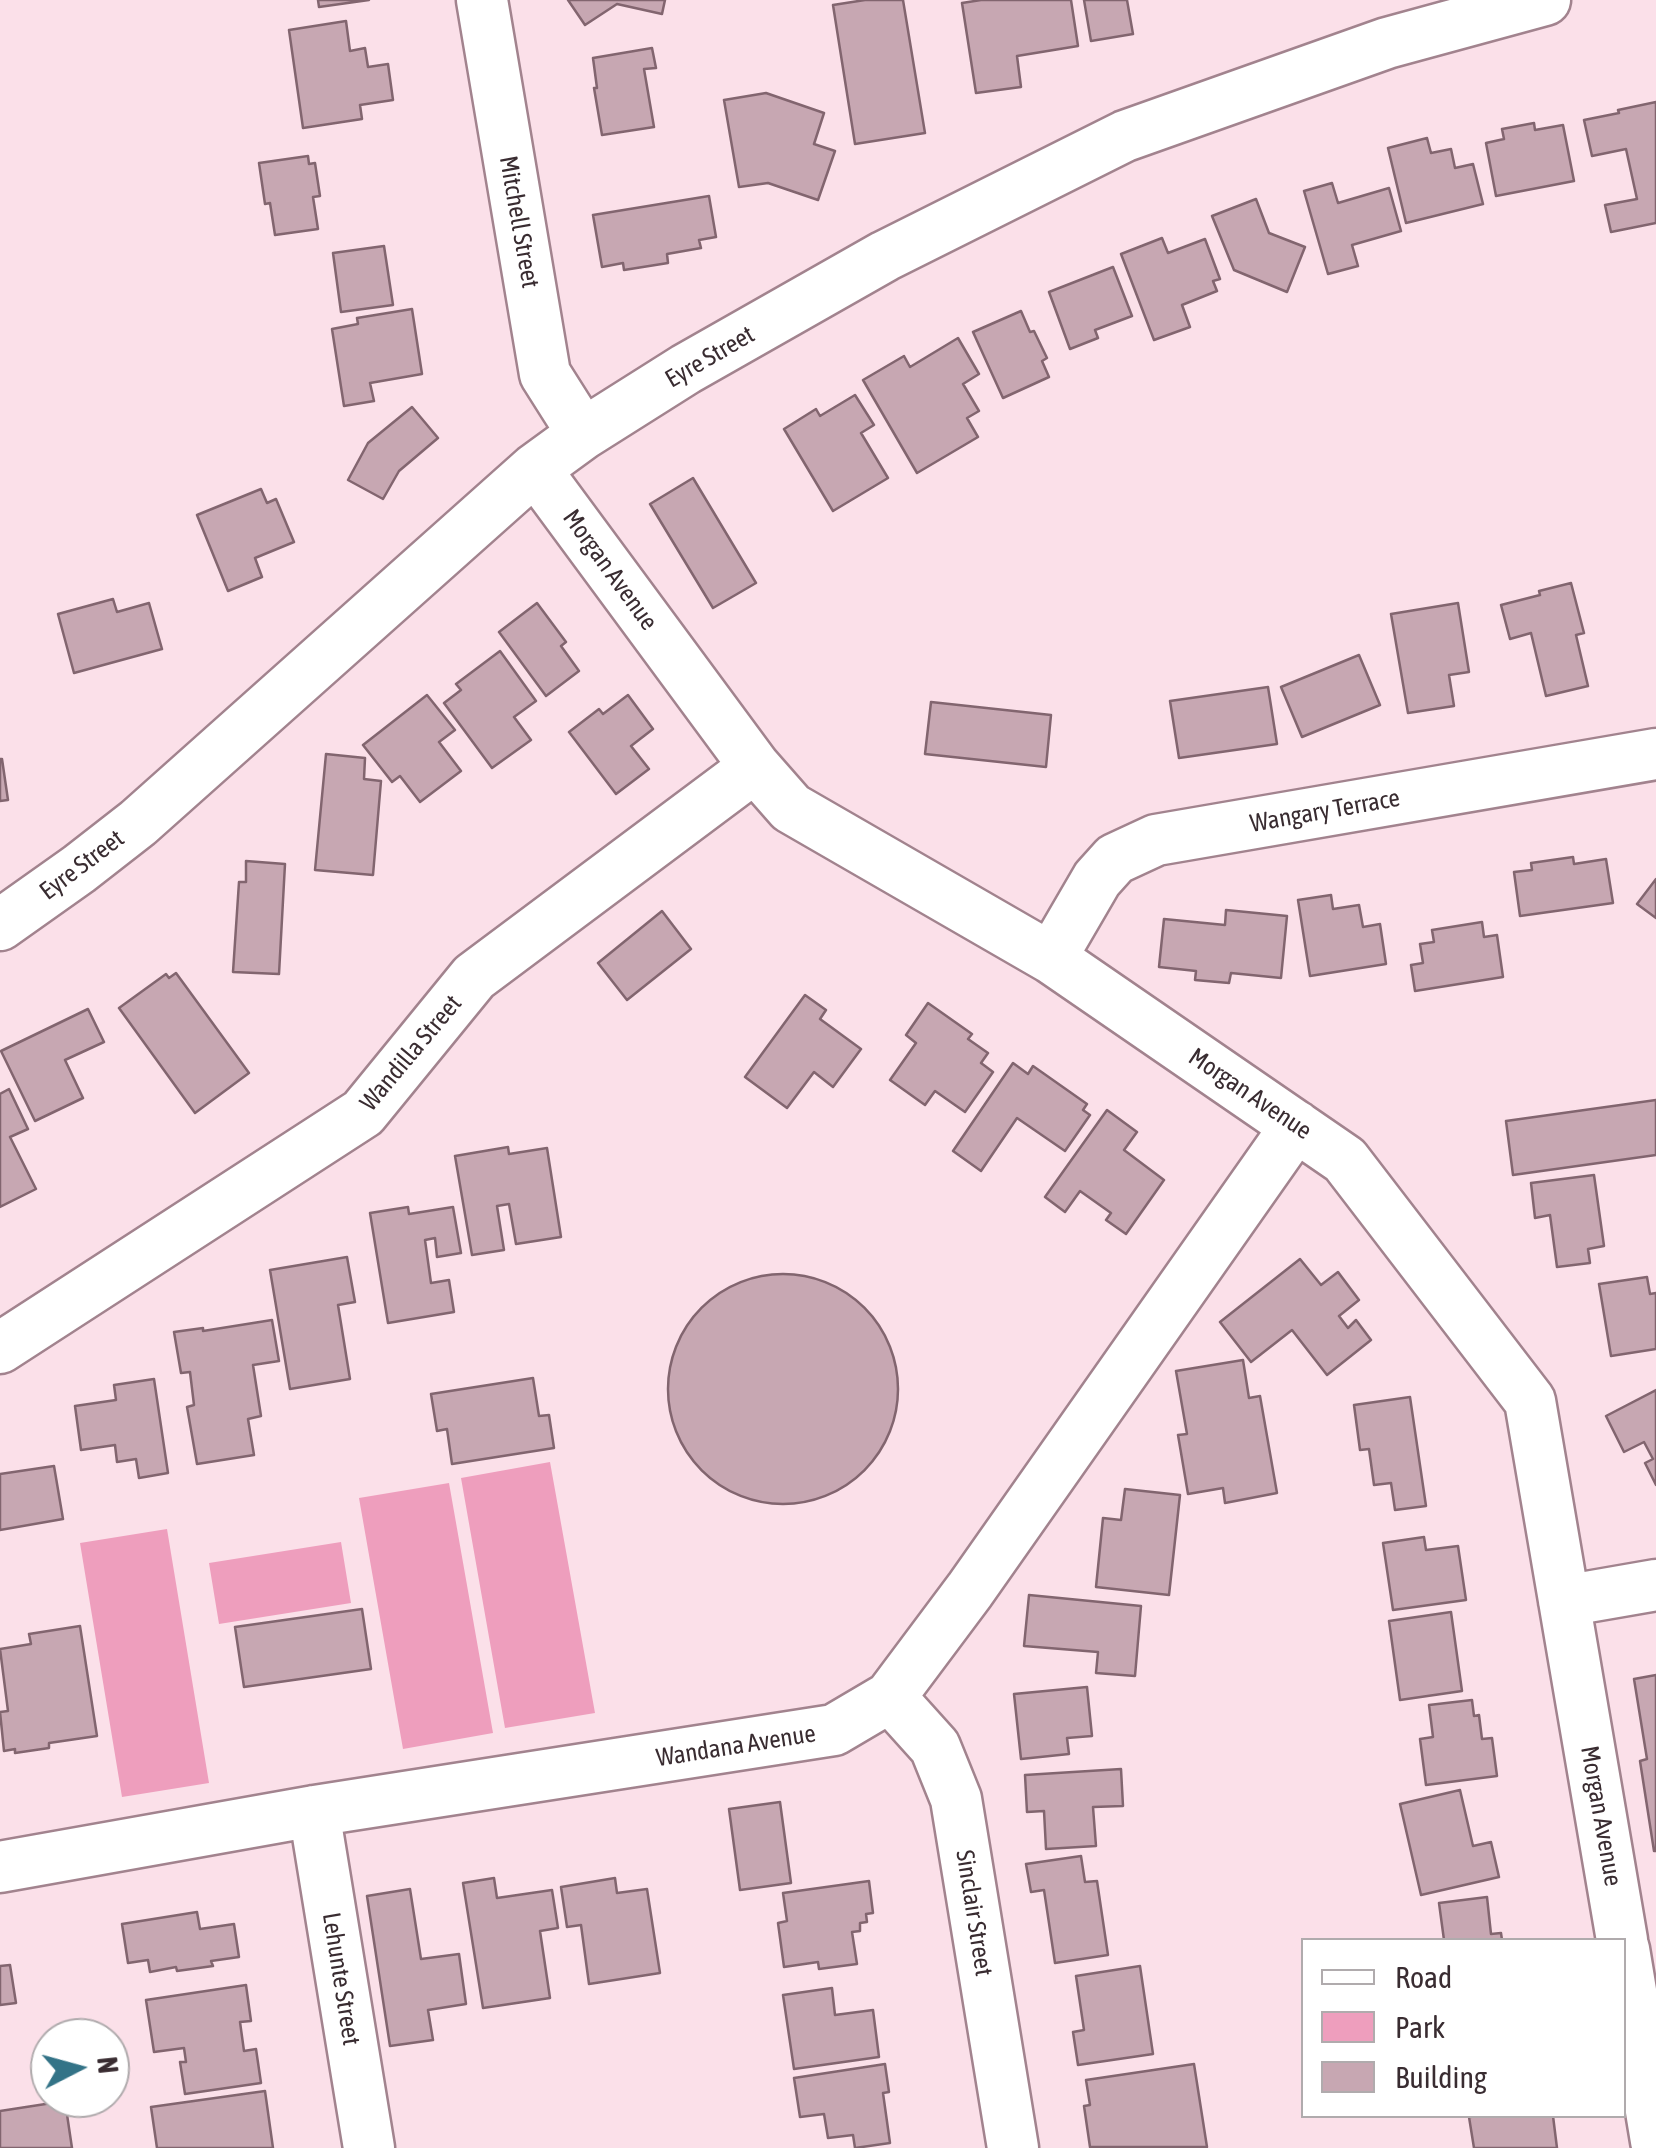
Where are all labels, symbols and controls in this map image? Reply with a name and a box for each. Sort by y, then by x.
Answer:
street label: Mitchell Street [493,154,545,290]
street label: Eyre Street [660,320,760,394]
street label: Morgan Avenue [556,504,664,636]
street label: Wangary Terrace [1248,783,1402,839]
street label: Eyre Street [34,824,130,906]
street label: Wandilla Street [354,989,468,1117]
street label: Morgan Avenue [1183,1042,1317,1146]
street label: Wandana Avenue [654,1719,818,1773]
street label: Morgan Avenue [1574,1744,1628,1888]
street label: Sinclair Street [949,1848,999,1978]
street label: Lehunte Street [316,1911,366,2047]
legend [1301,1938,1626,2118]
text: Road [1395,1960,1452,1994]
text: Park [1395,2010,1445,2044]
north arrow [30,2018,130,2118]
text: N [91,2055,125,2075]
text: Building [1395,2060,1487,2094]

